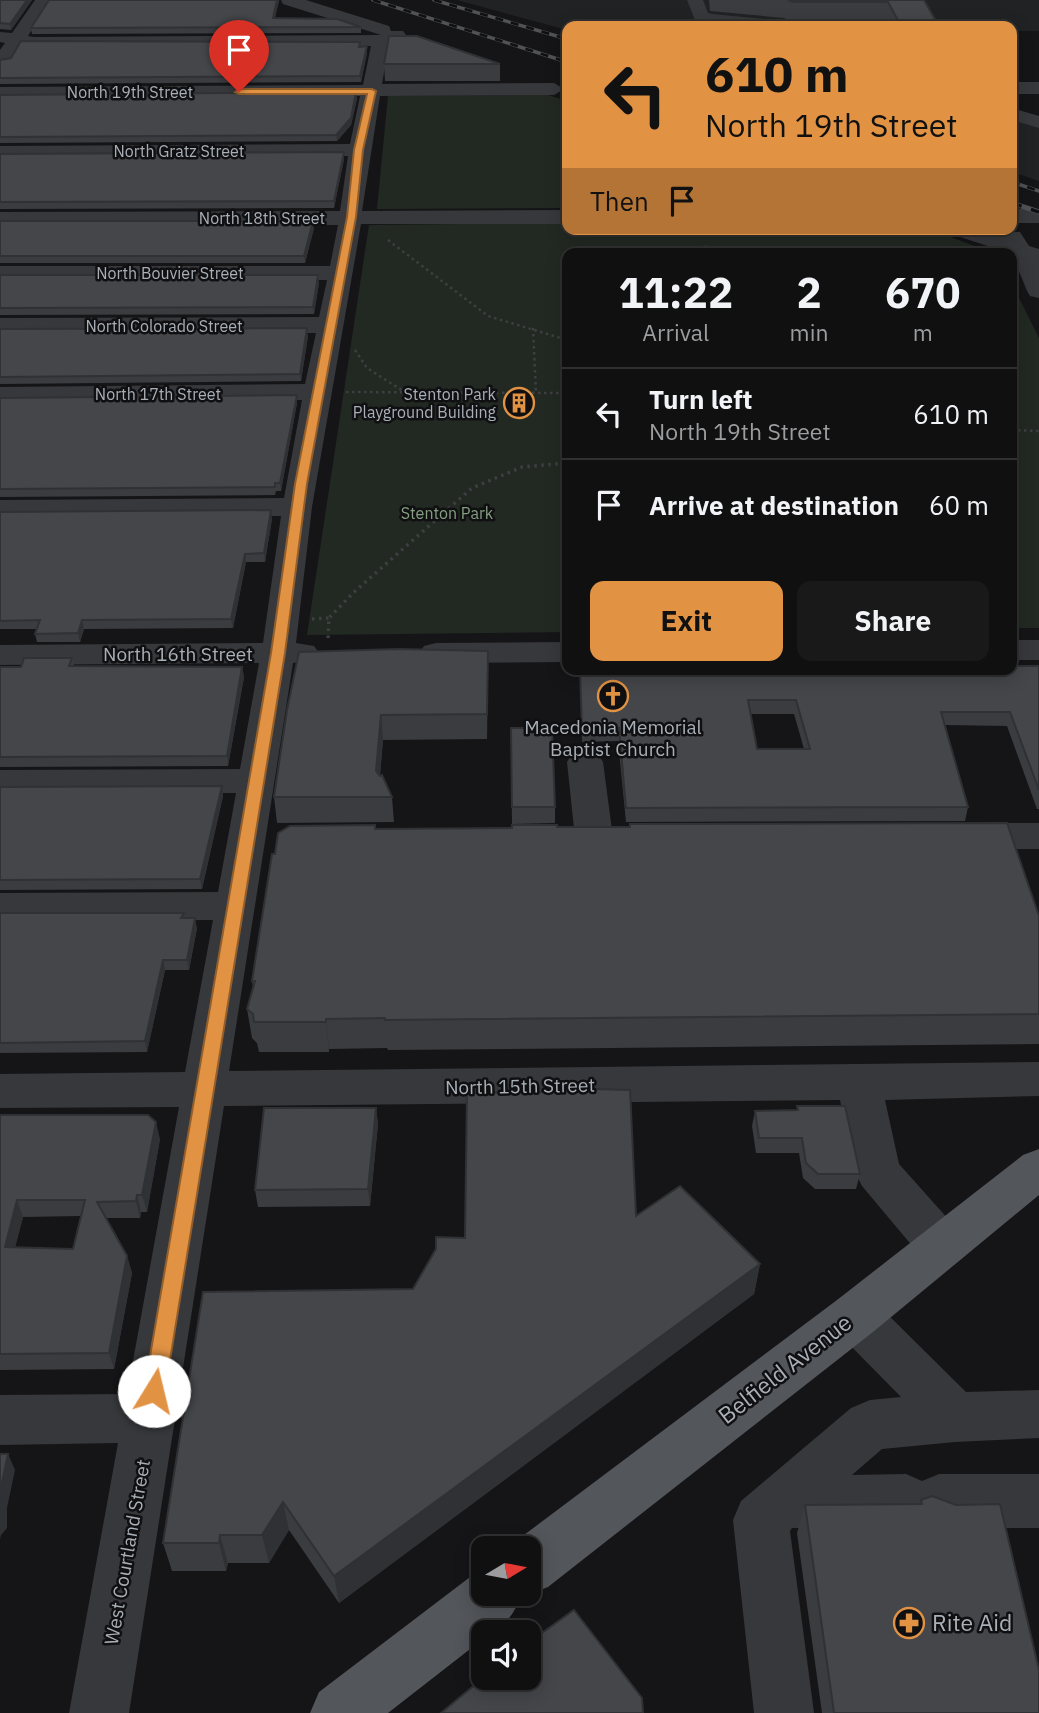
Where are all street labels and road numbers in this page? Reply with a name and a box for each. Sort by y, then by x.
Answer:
street label: North 19th Street [67,82,193,102]
street label: North Gratz Street [114,141,244,161]
street label: North 18th Street [199,208,325,228]
street label: North Bouvier Street [96,263,244,283]
street label: North Colorado Street [85,316,243,336]
street label: North 17th Street [95,384,221,404]
street label: North 16th Street [103,642,253,666]
street label: North 15th Street [445,1073,595,1099]
street label: Belfield Avenue [712,1307,857,1430]
street label: West Courtland Street [99,1457,155,1647]

